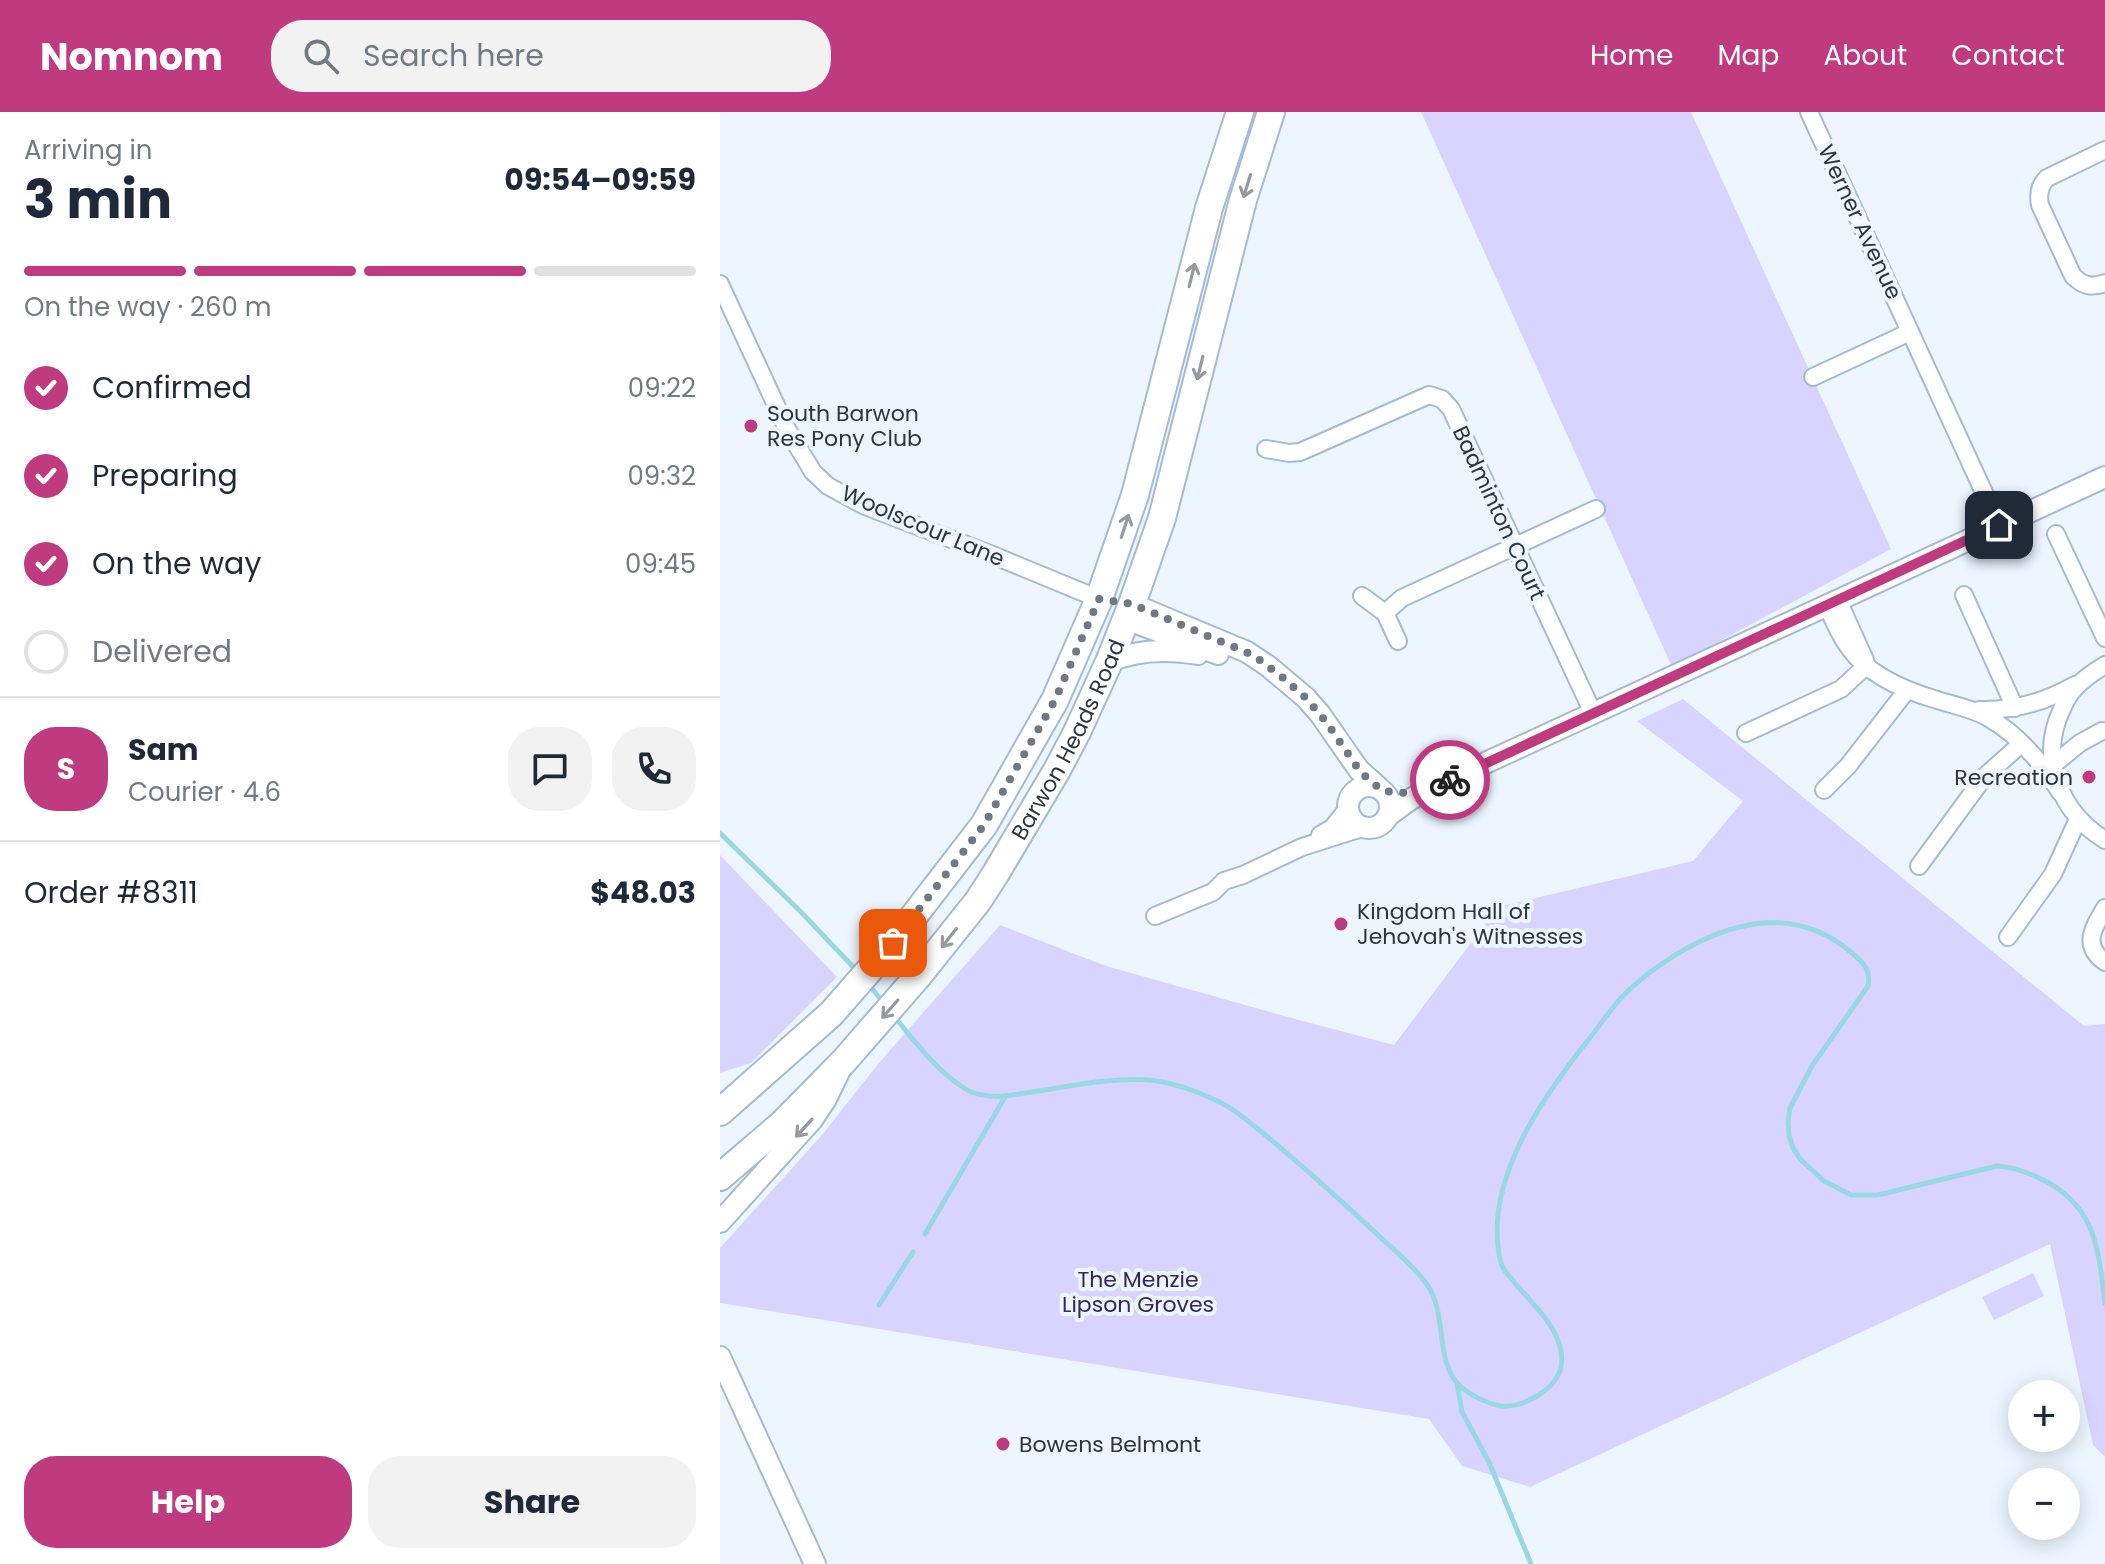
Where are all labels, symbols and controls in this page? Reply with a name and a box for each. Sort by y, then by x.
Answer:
search box [271,20,831,92]
text: Nomnom [40,30,223,83]
icon: search [299,34,343,78]
text: Search here [363,34,544,77]
text: Home [1590,36,1673,75]
text: Map [1717,36,1779,75]
text: About [1823,36,1907,75]
text: Contact [1951,36,2065,75]
text: Arriving in [24,132,153,168]
street label: Werner Avenue [1811,139,1909,305]
text: 09:54–09:59 [504,158,696,201]
text: 3 min [24,163,172,236]
one-way arrow [1239,173,1254,199]
one-way arrow [1185,262,1200,288]
text: On the way · 260 m [24,289,272,325]
one-way arrow [1192,354,1207,380]
icon: check [24,366,68,410]
text: Confirmed [92,366,252,409]
text: 09:22 [628,370,696,406]
place label: South Barwon Res Pony Club [767,398,922,454]
marker: South Barwon Res Pony Club [742,417,760,435]
street label: Badminton Court [1445,421,1553,605]
icon: check [24,454,68,498]
text: Preparing [92,454,238,497]
text: 09:32 [627,458,696,494]
street label: Woolscour Lane [837,478,1009,574]
pin [1965,491,2033,559]
icon: home [1977,503,2021,547]
one-way arrow [1118,513,1133,538]
icon: check [24,542,68,586]
text: On the way [92,542,261,585]
text: 09:45 [625,546,696,582]
text: Delivered [92,630,232,673]
street label: Barwon Heads Road [1004,635,1132,846]
button: chat [508,727,592,811]
button: phone [612,727,696,811]
text: Sam [128,728,199,771]
courier [1410,740,1490,820]
text: S [57,747,75,790]
icon: bike [1428,758,1472,802]
place label: Recreation [1954,762,2073,793]
marker: Recreation [2080,768,2098,786]
text: Courier · 4.6 [128,774,281,810]
text: Order #8311 [24,871,198,914]
text: $48.03 [590,871,696,914]
place label: Kingdom Hall of Jehovah's Witnesses [1357,896,1583,952]
pin [859,909,927,977]
marker: Kingdom Hall of Jehovah's Witnesses [1332,915,1350,933]
icon: bag [871,921,915,965]
one-way arrow [940,927,957,948]
one-way arrow [881,998,899,1018]
one-way arrow [796,1117,814,1137]
park label: The Menzie Lipson Groves [1062,1264,1214,1320]
map controls [2008,1380,2080,1540]
button: + [2008,1380,2080,1452]
place label: Bowens Belmont [1019,1429,1201,1460]
marker: Bowens Belmont [994,1435,1012,1453]
button: Help [24,1456,352,1548]
button: Share [368,1456,696,1548]
button: − [2008,1468,2080,1540]

